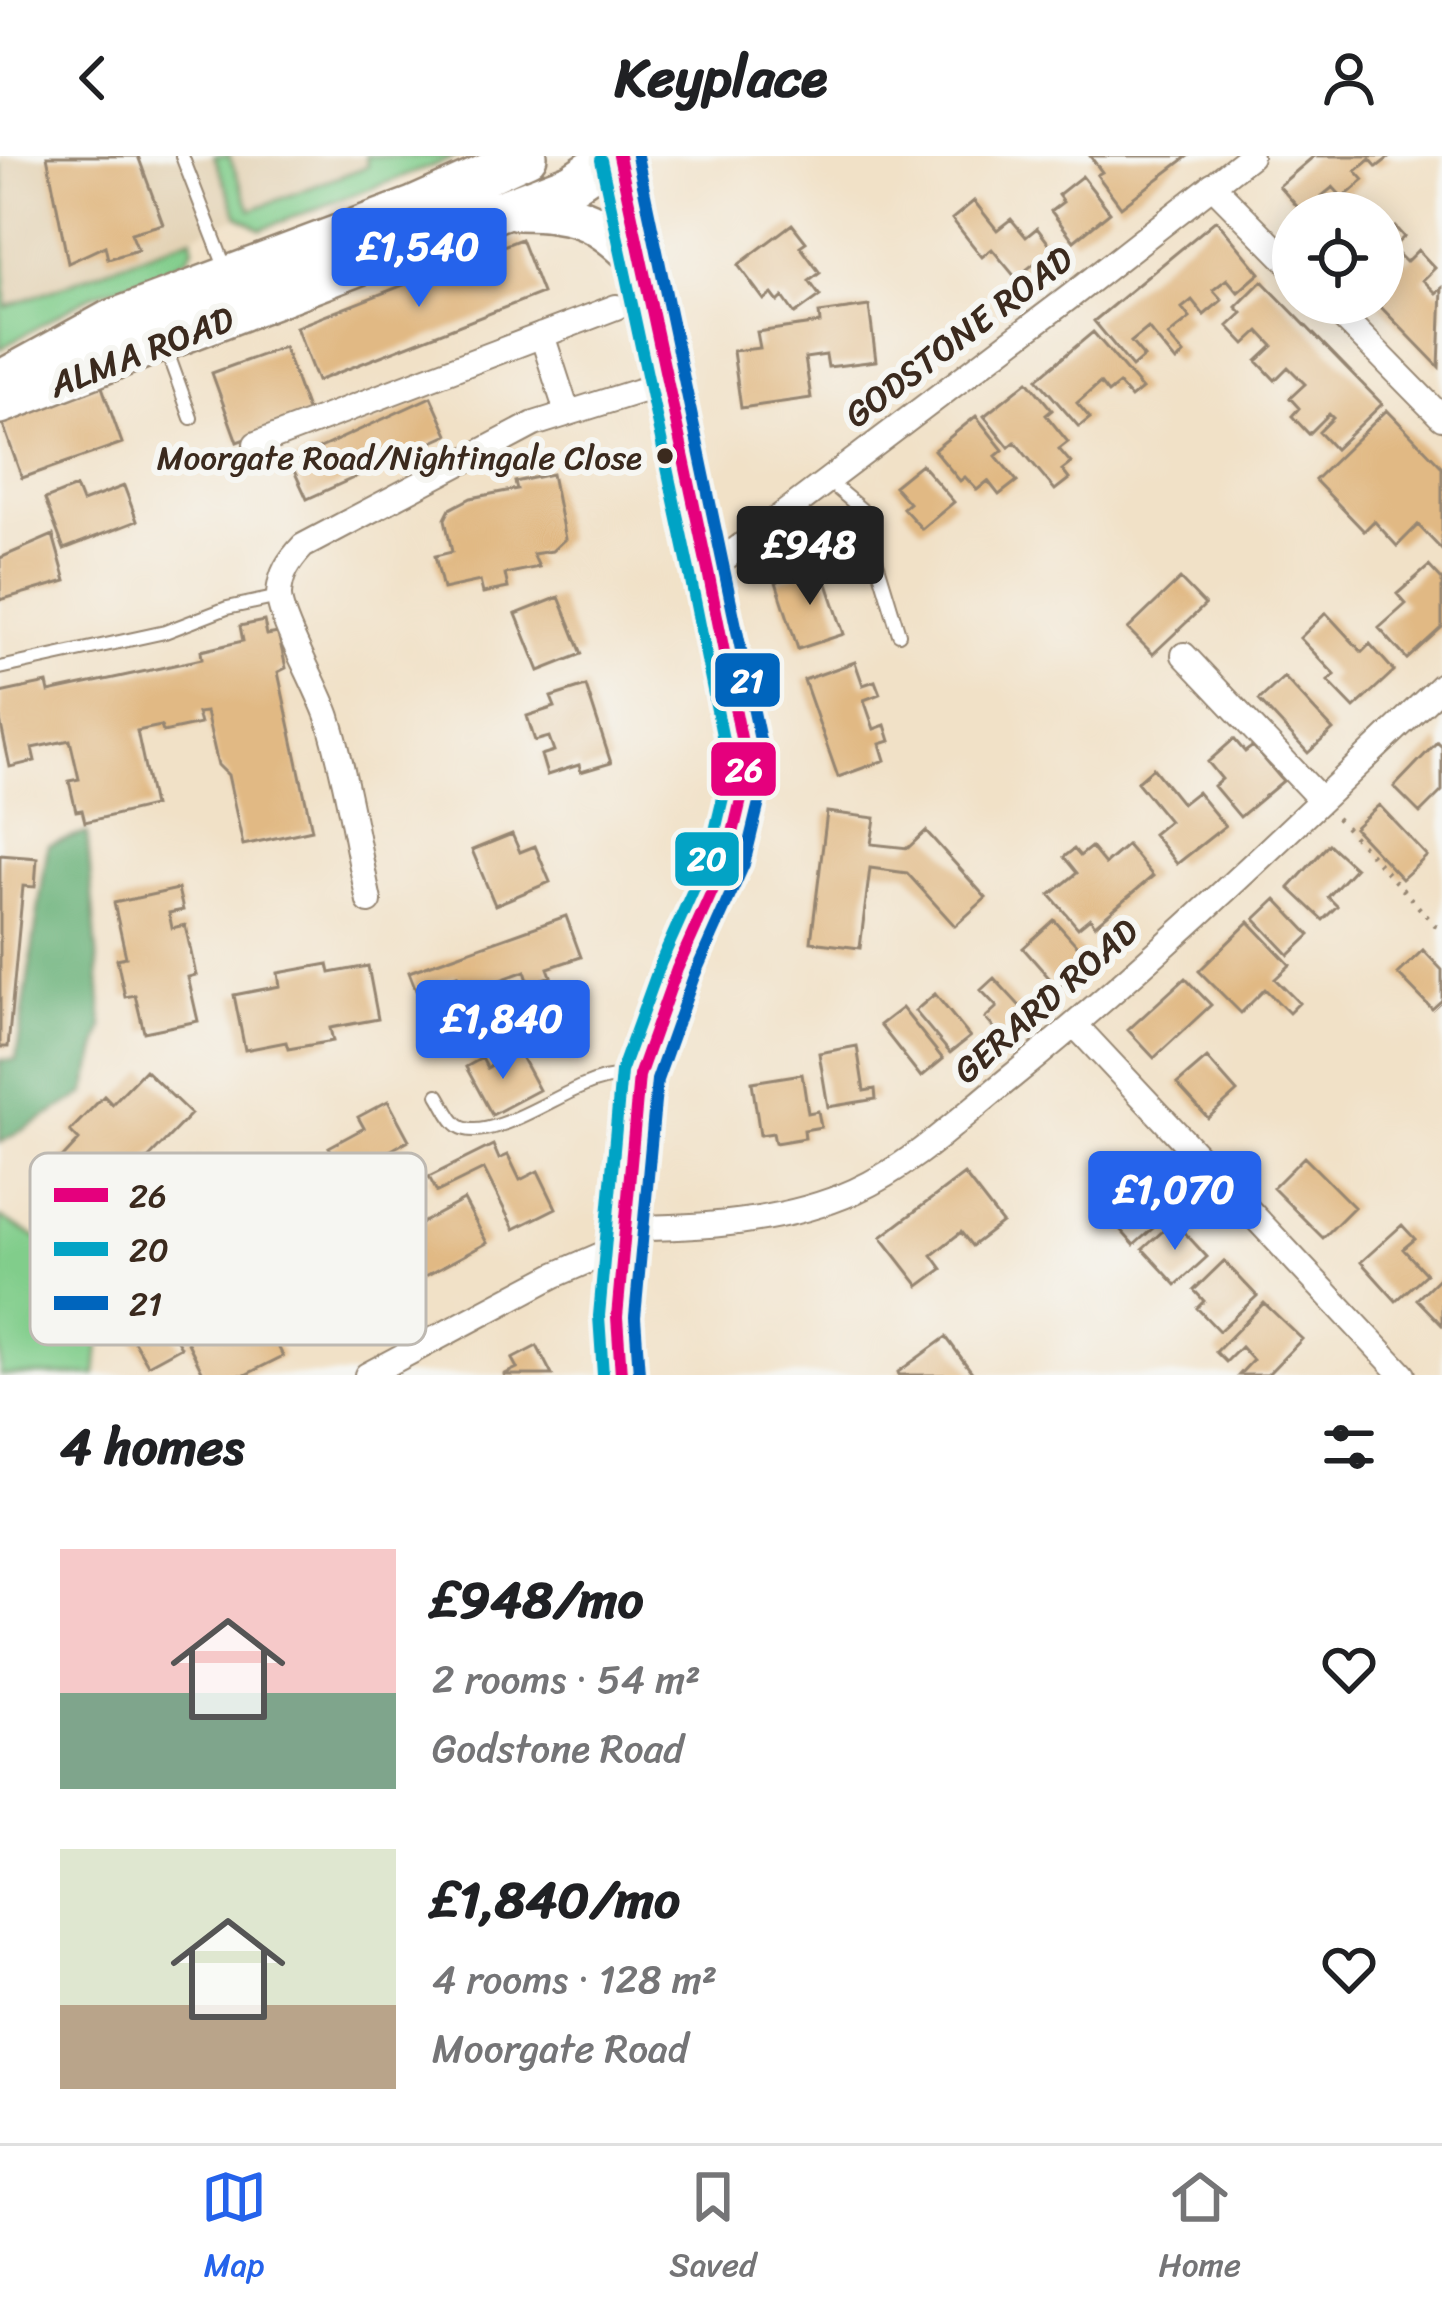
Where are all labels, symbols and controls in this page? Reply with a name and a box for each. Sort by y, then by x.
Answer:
text: Keyplace [615,30,827,126]
icon: back [60,45,126,111]
icon: person [1316,45,1382,111]
map controls [1272,192,1404,324]
button: locate [1272,192,1404,324]
pin: £1,540 [321,208,517,310]
text: £1,540 [359,212,479,281]
street label: GODSTONE ROAD [830,228,1088,445]
street label: ALMA ROAD [39,287,244,417]
place label: Moorgate Road/Nightingale Close [157,429,642,487]
marker: Moorgate Road/Nightingale Close [654,445,676,467]
pin: £948 [739,506,881,608]
text: £948 [764,510,856,579]
line badge: 21 [713,651,782,709]
text: 21 [730,652,764,710]
line badge: 26 [709,740,778,798]
text: 26 [725,741,763,799]
line badge: 20 [673,830,741,888]
text: 20 [687,830,727,888]
street label: GERARD ROAD [938,901,1154,1100]
pin: £1,840 [405,980,601,1082]
text: £1,840 [443,984,563,1053]
pin: £1,070 [1077,1151,1273,1253]
legend [30,1153,426,1345]
text: £1,070 [1115,1155,1235,1224]
text: 26 [129,1167,167,1225]
text: 20 [129,1221,169,1279]
text: 21 [129,1275,162,1333]
text: 4 homes [60,1402,244,1492]
icon: filters [1316,1414,1382,1480]
text: £948/mo [432,1555,643,1645]
icon: home [156,1597,300,1741]
icon: heart [1316,1636,1382,1702]
text: 2 rooms · 54 m² [432,1645,701,1714]
text: Godstone Road [432,1714,684,1783]
text: £1,840/mo [432,1855,680,1945]
icon: home [156,1897,300,2041]
icon: heart [1316,1936,1382,2002]
text: 4 rooms · 128 m² [432,1945,717,2014]
text: Moorgate Road [432,2014,688,2083]
tab: Map [201,2164,267,2294]
tab: Saved [669,2164,756,2294]
tab: Home [1158,2164,1241,2294]

